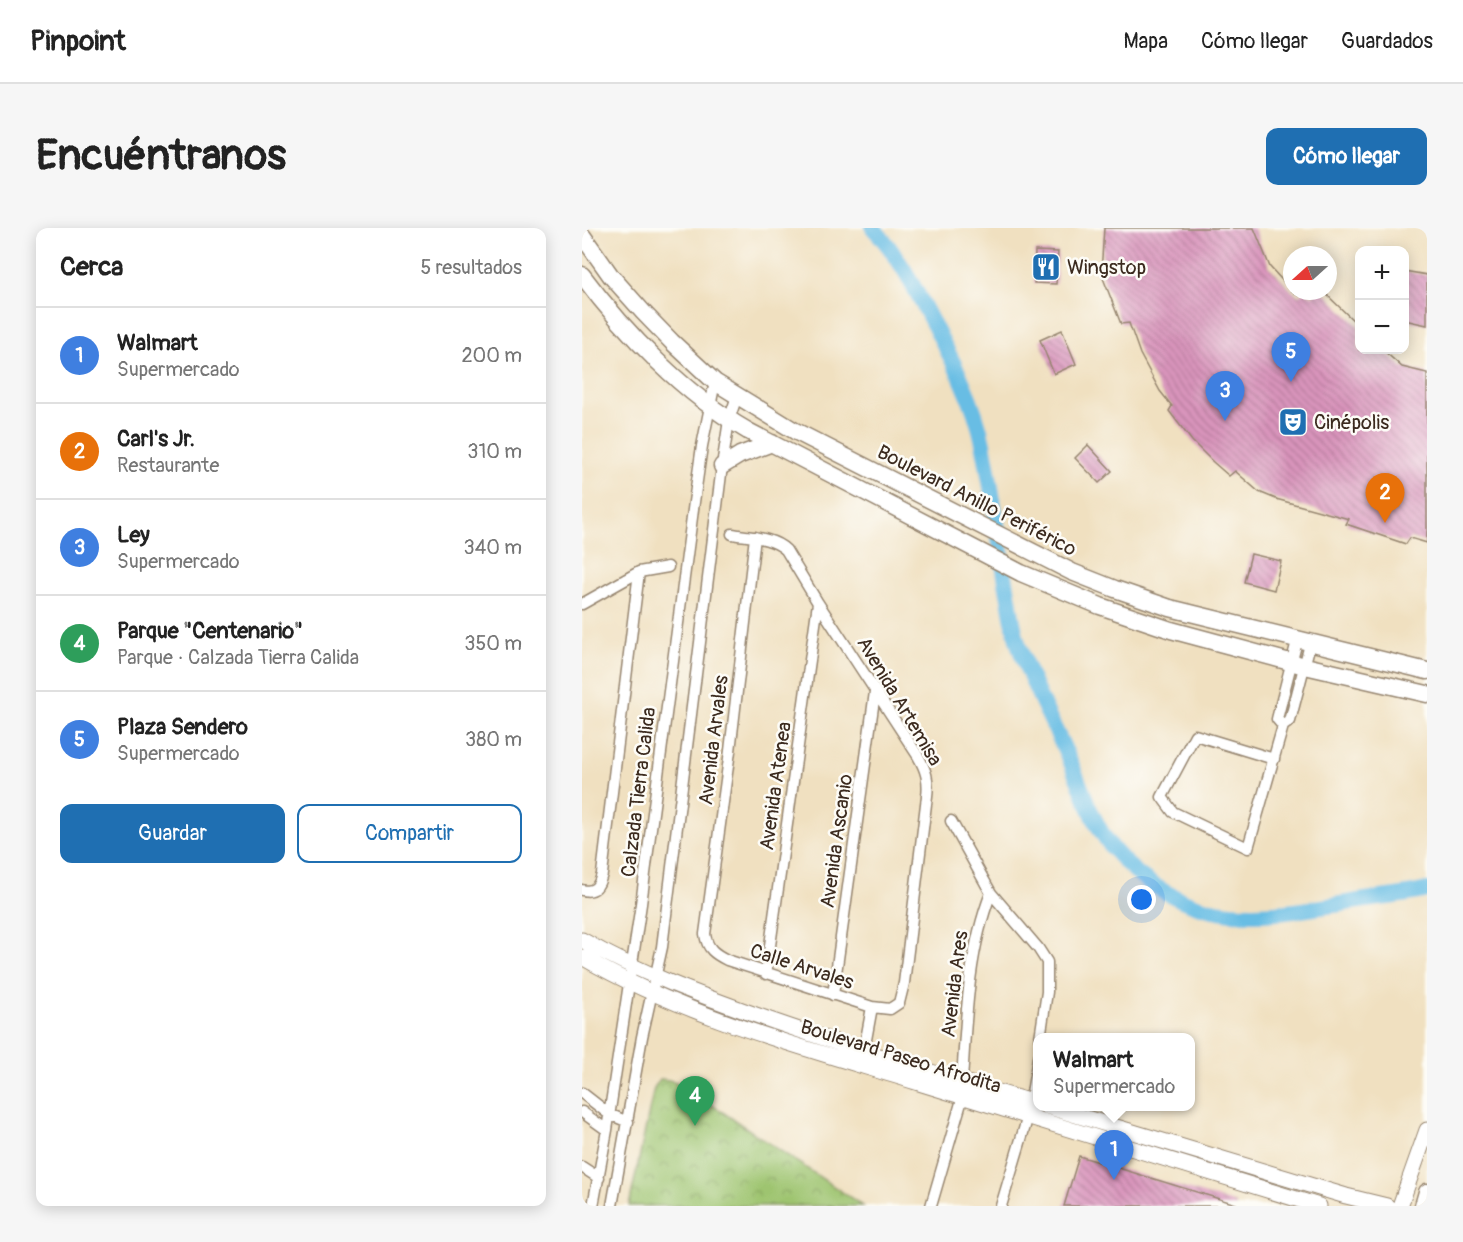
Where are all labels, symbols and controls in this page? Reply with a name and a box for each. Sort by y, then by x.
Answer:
text: Pinpoint [30,24,126,59]
text: Mapa [1123,28,1168,55]
text: Cómo llegar [1201,28,1308,55]
text: Guardados [1341,28,1433,55]
button: Cómo llegar [1266,128,1427,185]
text: Encuéntranos [36,130,286,182]
north arrow [1283,246,1337,300]
map controls [1355,246,1409,354]
button: + [1355,246,1409,300]
text: Cerca [60,251,123,283]
restaurant icon: Wingstop [1030,251,1062,283]
text: 5 resultados [420,255,522,280]
place label: Wingstop [1067,255,1146,280]
button: − [1355,300,1409,354]
text: Walmart [117,329,198,357]
pin: 5 [1272,332,1310,382]
text: 1 [76,343,83,368]
text: 200 m [461,343,522,368]
text: Supermercado [117,357,240,382]
pin: 3 [1206,372,1244,421]
theatre icon: Cinépolis [1277,406,1309,438]
place label: Cinépolis [1314,410,1389,435]
text: Carl's Jr. [117,425,195,453]
text: 2 [74,439,85,464]
text: 310 m [467,439,522,464]
street label: Boulevard Anillo Periférico [873,439,1081,562]
text: Restaurante [117,453,219,478]
pin: 2 [1366,474,1404,523]
text: Ley [117,521,150,549]
text: 3 [74,535,85,560]
text: 340 m [463,535,522,560]
text: Supermercado [117,549,240,574]
text: Parque "Centenario" [117,617,303,645]
text: 4 [74,631,85,656]
text: 350 m [464,631,522,656]
street label: Avenida Artemisa [851,632,948,770]
text: Parque · Calzada Tierra Calida [117,645,359,670]
street label: Avenida Arvales [693,674,734,806]
street label: Calzada Tierra Calida [616,706,661,878]
text: Plaza Sendero [117,713,248,741]
street label: Avenida Atenea [754,720,797,852]
text: 5 [74,727,85,752]
text: 380 m [465,727,522,752]
text: Supermercado [117,741,240,766]
street label: Avenida Ascanio [815,772,858,910]
button: Guardar [60,804,285,863]
button: Compartir [297,804,522,863]
your location [1127,885,1156,914]
street label: Avenida Ares [936,929,973,1039]
street label: Calle Arvales [747,938,857,995]
street label: Boulevard Paseo Afrodita [797,1014,1004,1099]
popup [1033,1033,1195,1111]
text: Walmart [1053,1046,1133,1074]
text: Supermercado [1053,1074,1175,1099]
pin: 4 [676,1076,714,1126]
pin: 1 [1094,1130,1134,1180]

